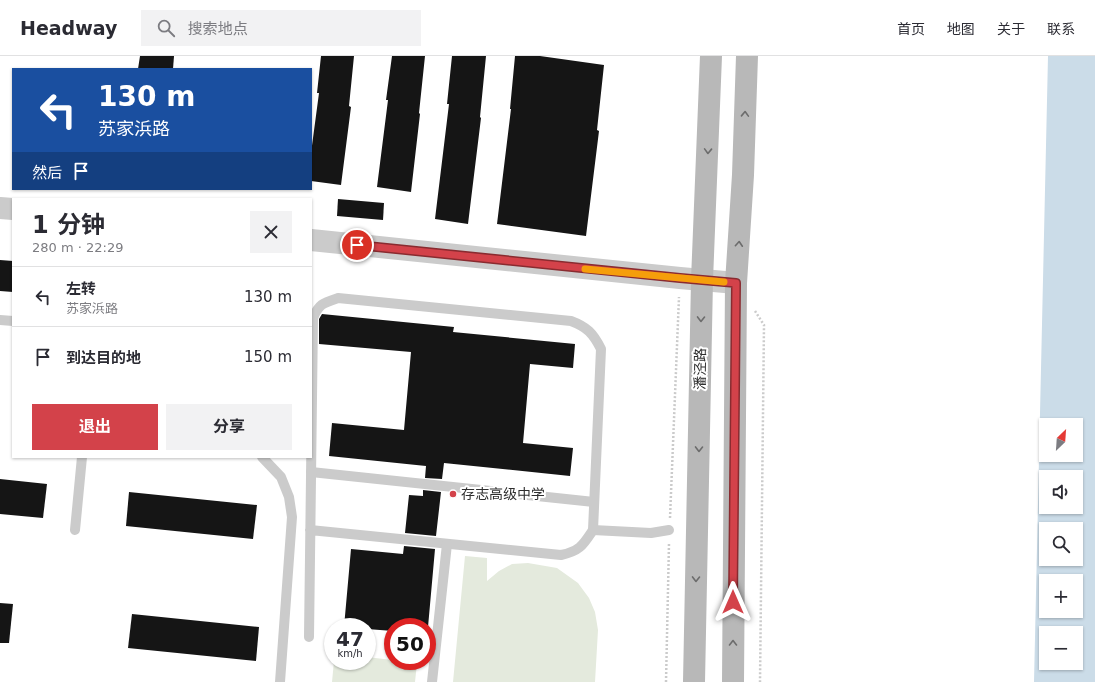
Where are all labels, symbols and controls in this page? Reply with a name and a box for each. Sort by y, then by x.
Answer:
search box [141,10,421,46]
text: Headway [20,17,117,39]
icon: search [155,17,177,39]
text: 搜索地点 [187,20,247,38]
text: 首页 [897,21,925,37]
text: 地图 [947,21,975,37]
text: 关于 [997,21,1025,37]
text: 联系 [1047,21,1075,37]
text: 130 m [98,80,195,113]
icon: left [32,84,84,136]
one-way arrow [741,111,749,117]
text: 苏家浜路 [98,118,170,139]
one-way arrow [704,148,713,154]
icon: arrive [70,160,92,182]
text: 然后 [32,164,62,182]
text: 1 分钟 [32,211,105,239]
button: close [250,211,292,253]
pin [340,228,374,262]
icon: arrive [346,234,368,256]
text: 280 m · 22:29 [32,240,123,255]
one-way arrow [734,241,743,247]
text: 左转 [66,280,96,298]
icon: left [32,286,54,308]
text: 130 m [244,288,292,306]
text: 苏家浜路 [66,301,118,316]
one-way arrow [697,316,705,322]
icon: arrive [32,346,54,368]
text: 150 m [244,348,292,366]
street label: 潘泾路 [692,348,708,390]
text: 到达目的地 [66,349,141,367]
button: 退出 [32,404,158,450]
button: 分享 [166,404,292,450]
north arrow [1039,418,1083,462]
map controls [1039,418,1083,670]
one-way arrow [694,446,703,452]
button: sound [1039,470,1083,514]
place label: 存志高级中学 [461,486,545,502]
marker: 存志高级中学 [448,489,458,499]
button: search [1039,522,1083,566]
button: + [1039,574,1083,618]
one-way arrow [692,576,700,582]
position arrow [712,581,754,623]
speed limit sign: 50 [384,618,436,670]
button: − [1039,626,1083,670]
text: 47 [336,627,364,651]
one-way arrow [729,640,737,646]
text: km/h [337,648,363,659]

